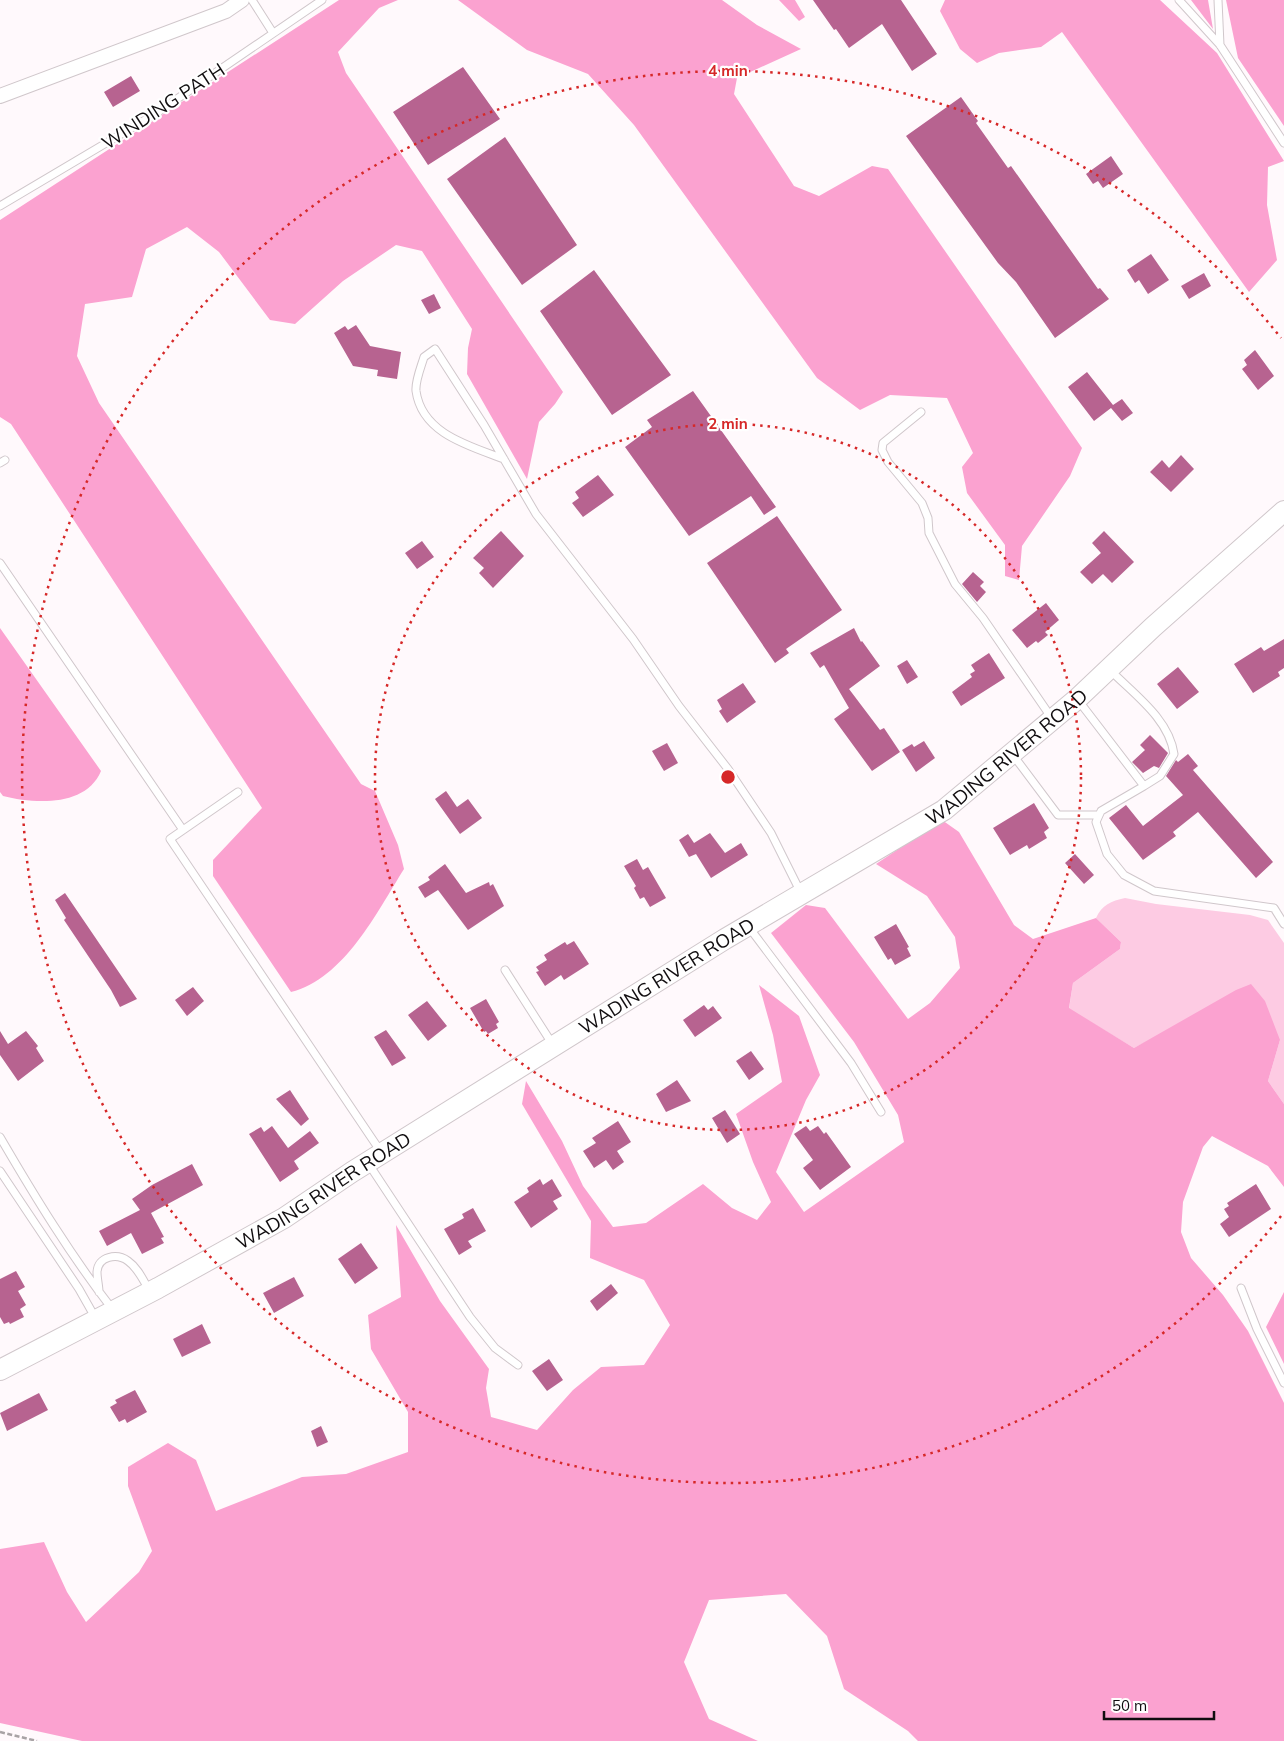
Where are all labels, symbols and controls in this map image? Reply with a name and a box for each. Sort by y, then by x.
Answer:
street label: WINDING PATH [97,57,229,155]
text: 4 min [708,61,748,80]
text: 2 min [708,414,748,433]
street label: WADING RIVER ROAD [921,684,1092,830]
centre of rings [719,768,737,786]
street label: WADING RIVER ROAD [574,912,759,1039]
street label: WADING RIVER ROAD [231,1126,415,1254]
scale bar [1104,1688,1214,1720]
text: 50 m [1112,1696,1147,1715]

